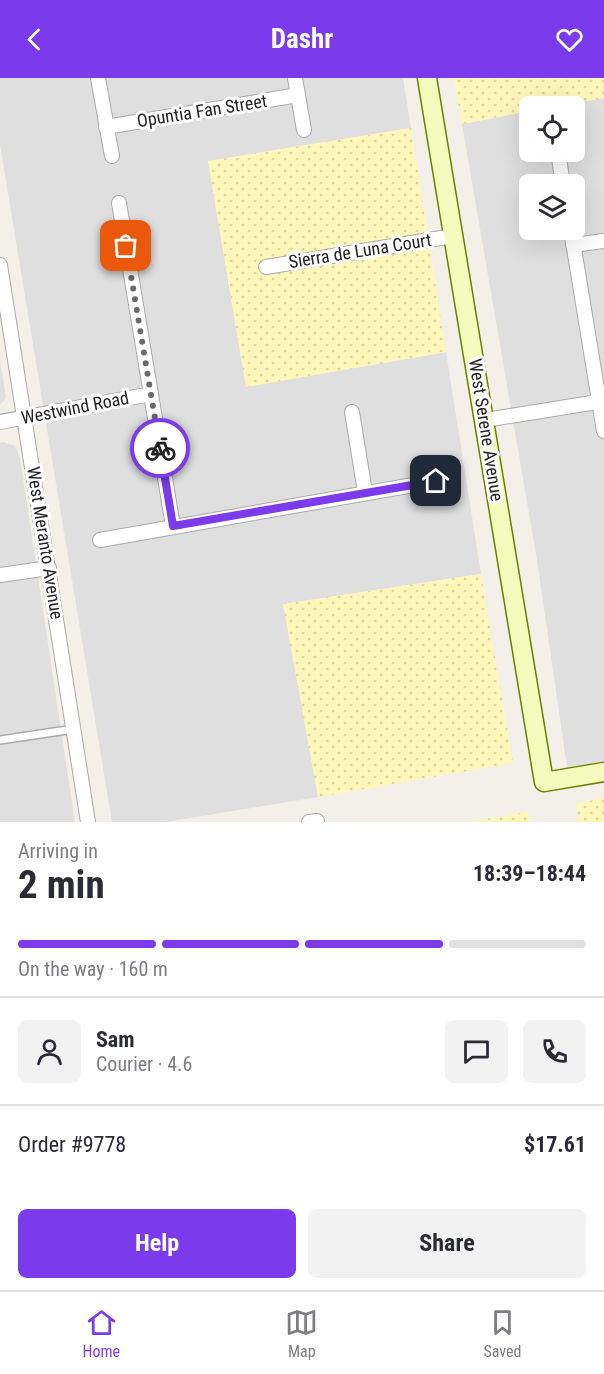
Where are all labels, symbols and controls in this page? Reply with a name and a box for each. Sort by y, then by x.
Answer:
icon: back [18,23,51,56]
text: Dashr [271,23,333,55]
icon: heart [553,23,586,56]
street label: Opuntia Fan Street [135,90,268,131]
map controls [519,96,585,240]
button: locate [519,96,585,162]
button: layers [519,174,585,240]
pin [100,220,151,271]
icon: bag [109,229,142,262]
street label: Sierra de Luna Court [287,229,433,272]
street label: West Serene Avenue [465,357,508,503]
street label: Westwind Road [19,387,130,428]
courier [130,418,190,478]
icon: bike [144,432,177,465]
pin [410,455,461,506]
icon: home [419,464,452,497]
street label: West Meranto Avenue [23,465,68,621]
text: Arriving in [18,839,98,863]
text: 18:39–18:44 [473,861,586,886]
text: 2 min [18,862,105,908]
text: On the way · 160 m [18,957,168,981]
button: person [18,1020,81,1083]
button: chat [445,1020,508,1083]
button: phone [523,1020,586,1083]
text: Sam [96,1027,135,1052]
text: Courier · 4.6 [96,1052,192,1076]
text: Order #9778 [18,1132,126,1157]
text: $17.61 [524,1132,586,1157]
button: Help [18,1209,296,1278]
button: Share [308,1209,586,1278]
tab: Home [83,1306,120,1361]
tab: Map [285,1306,318,1361]
tab: Saved [483,1306,521,1361]

